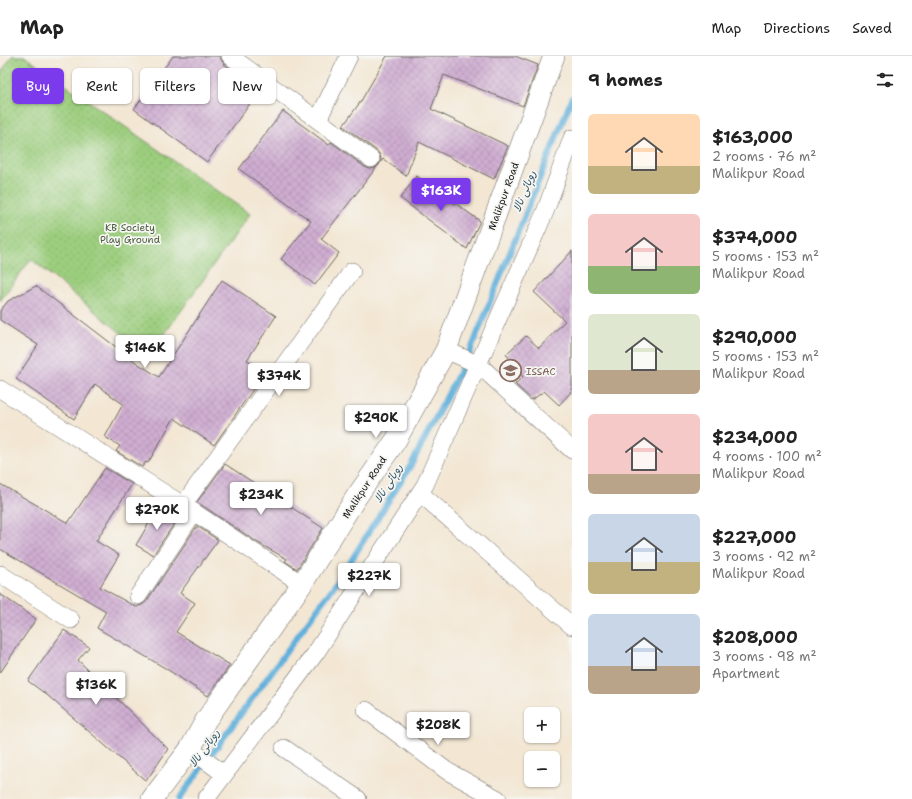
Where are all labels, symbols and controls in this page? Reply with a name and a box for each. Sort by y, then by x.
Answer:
text: Map [20,15,64,40]
text: Map [712,19,742,37]
text: Directions [764,19,830,37]
text: Saved [852,19,892,37]
chip: Buy [12,68,64,104]
chip: Rent [72,68,132,104]
chip: Filters [140,68,210,104]
chip: New [218,68,276,104]
text: 9 homes [588,69,663,91]
icon: filters [874,69,896,91]
text: $163,000 [712,126,793,148]
icon: home [620,130,668,178]
text: 2 rooms · 76 m² [712,148,816,165]
street label: Malikpur Road [485,160,522,232]
text: Malikpur Road [712,165,805,182]
water label: روہائی نالا [509,168,540,214]
pin: $163K [413,178,469,212]
text: $163K [421,182,461,199]
park label: KB Society Play Ground [100,221,161,246]
text: $374,000 [712,226,797,248]
icon: home [620,230,668,278]
text: 5 rooms · 153 m² [712,248,819,265]
text: Malikpur Road [712,265,805,282]
text: $290,000 [712,326,797,348]
icon: home [620,330,668,378]
pin: $146K [117,335,173,369]
text: $146K [124,339,166,356]
text: 5 rooms · 153 m² [712,348,819,365]
school or university icon: ISSAC [497,358,523,384]
pin: $374K [251,363,307,397]
place label: ISSAC [526,365,556,378]
text: Malikpur Road [712,365,805,382]
text: $374K [257,367,301,384]
pin: $290K [348,405,404,439]
text: $290K [354,409,398,426]
text: $234,000 [712,426,798,448]
icon: home [620,430,668,478]
text: 4 rooms · 100 m² [712,448,822,465]
street label: Malikpur Road [339,453,390,521]
water label: روہائی نالا [371,461,407,506]
text: Malikpur Road [712,465,805,482]
pin: $234K [233,482,289,516]
text: $234K [239,486,283,503]
pin: $270K [129,497,185,531]
text: $270K [135,501,179,518]
text: $227,000 [712,526,796,548]
icon: home [620,530,668,578]
text: 3 rooms · 92 m² [712,548,816,565]
pin: $227K [341,563,397,597]
text: Malikpur Road [712,565,805,582]
text: $227K [347,567,391,584]
text: $208,000 [712,626,798,648]
icon: home [620,630,668,678]
text: 3 rooms · 98 m² [712,648,816,665]
text: Apartment [712,665,780,682]
pin: $136K [68,672,124,706]
text: $136K [75,676,117,693]
map controls [524,707,560,787]
button: + [524,707,560,743]
pin: $208K [410,712,466,746]
text: $208K [416,716,460,733]
water label: روہائی نالا [186,726,224,771]
button: − [524,751,560,787]

